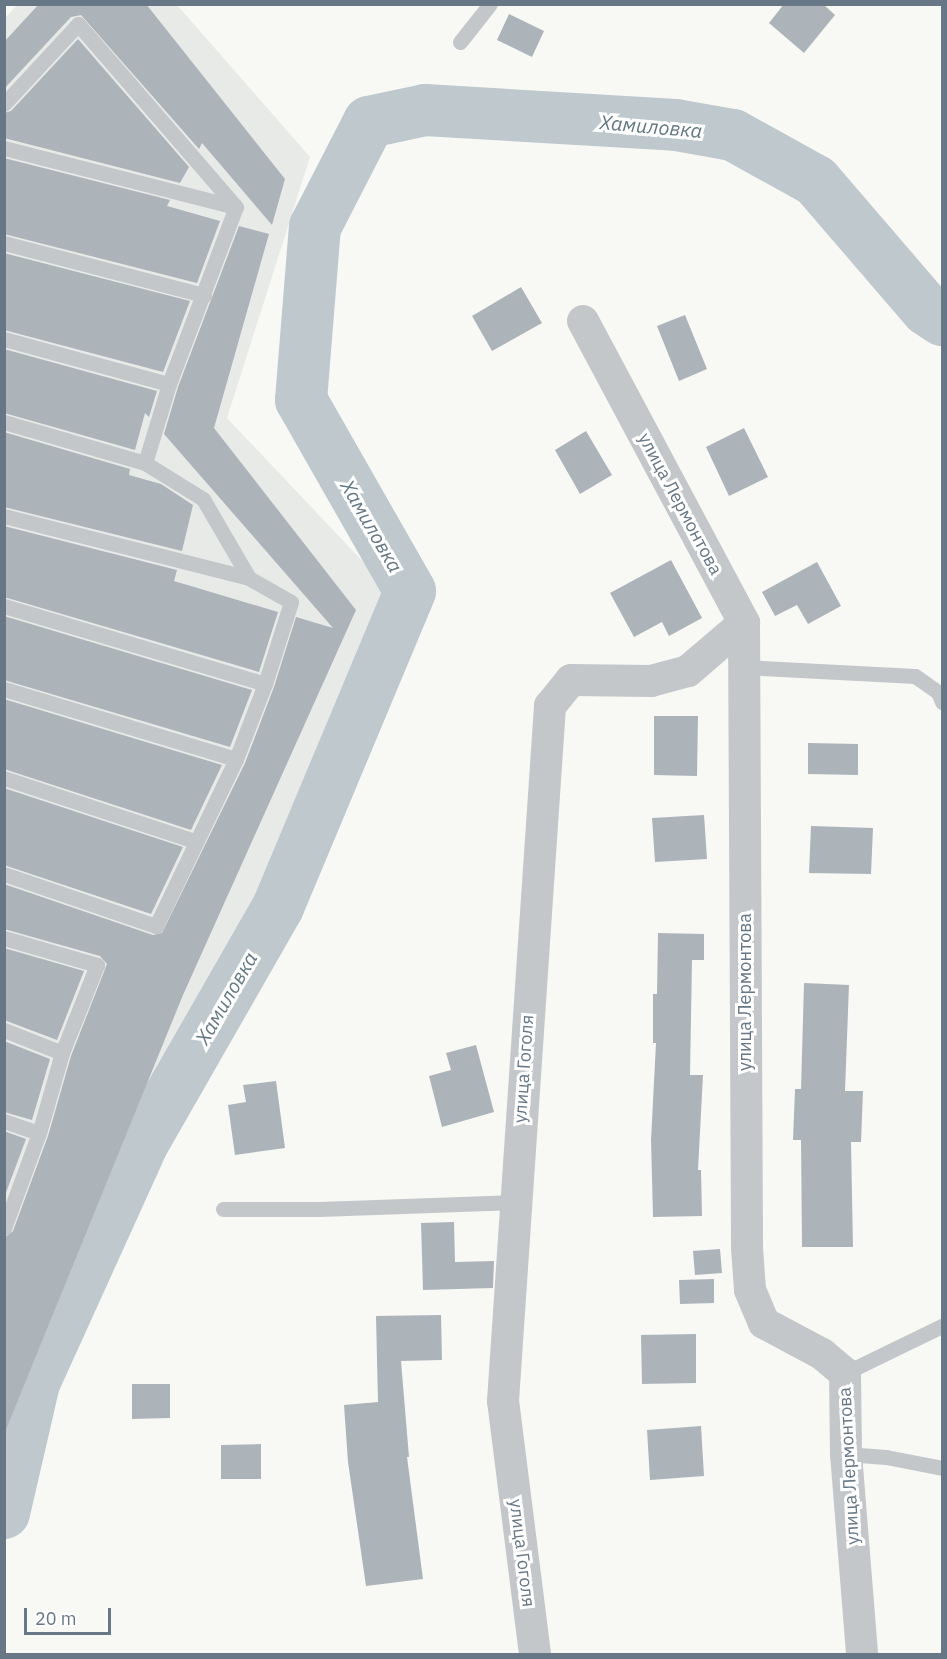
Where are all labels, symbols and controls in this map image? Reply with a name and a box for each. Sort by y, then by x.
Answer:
water label: Хамиловка [599,110,703,142]
street label: улица Лермонтова [633,429,727,579]
water label: Хамиловка [336,476,408,576]
street label: улица Лермонтова [734,913,756,1071]
water label: Хамиловка [190,948,262,1048]
street label: улица Гоголя [509,1014,539,1124]
street label: улица Лермонтова [834,1387,864,1545]
street label: улица Гоголя [505,1498,539,1608]
scale bar [27,1596,114,1634]
text: 20 m [35,1607,77,1630]

